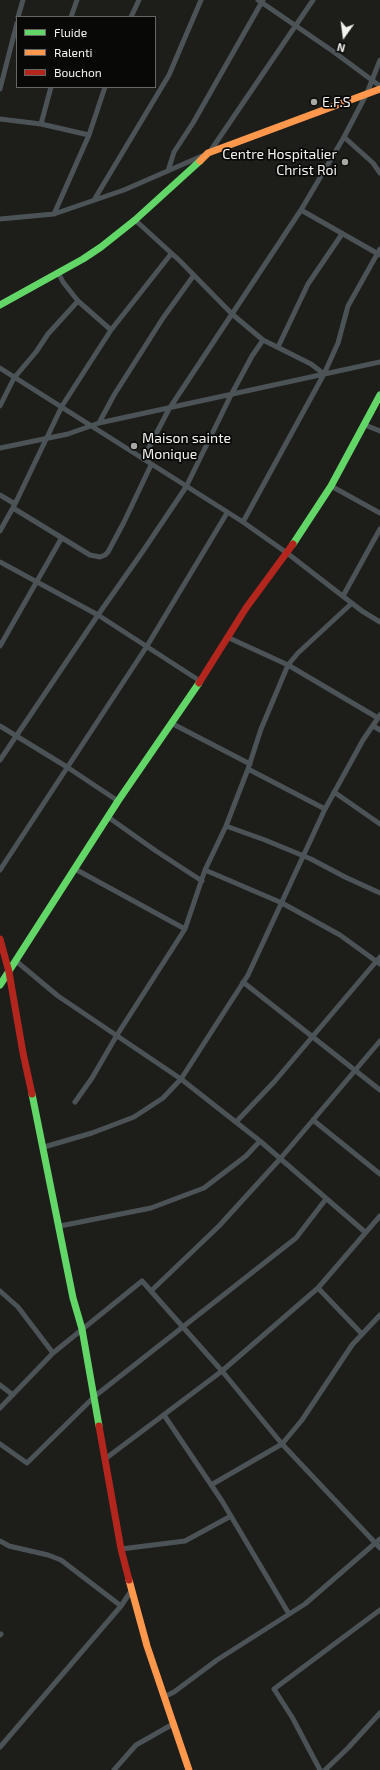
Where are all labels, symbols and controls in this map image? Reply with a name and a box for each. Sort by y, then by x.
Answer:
legend [16,16,156,88]
north arrow [324,16,364,56]
text: Fluide [54,25,87,39]
text: N [336,41,346,55]
text: Ralenti [54,45,93,59]
text: Bouchon [54,65,102,79]
place label: E.F.S [322,94,351,110]
marker: E.F.S [309,97,319,107]
place label: Centre Hospitalier Christ Roi [222,146,337,178]
marker: Centre Hospitalier Christ Roi [340,157,350,167]
place label: Maison sainte Monique [142,430,231,462]
marker: Maison sainte Monique [129,441,139,451]

